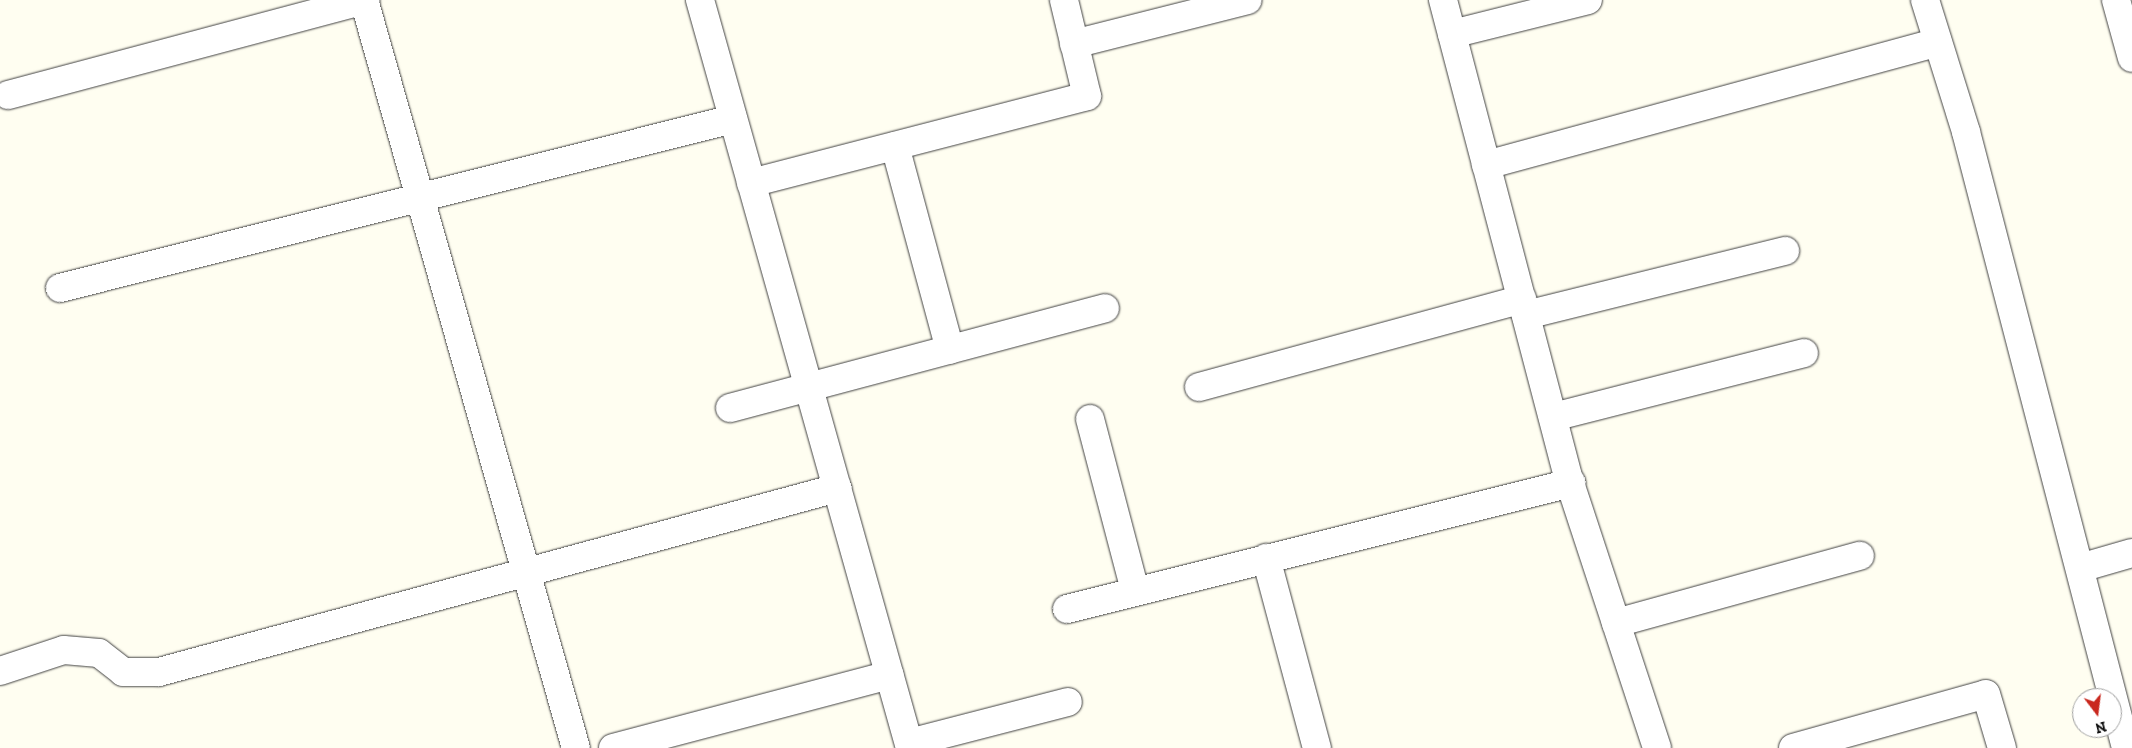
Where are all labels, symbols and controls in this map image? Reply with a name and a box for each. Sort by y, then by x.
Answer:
north arrow [2072,688,2122,738]
text: N [2093,717,2108,737]

